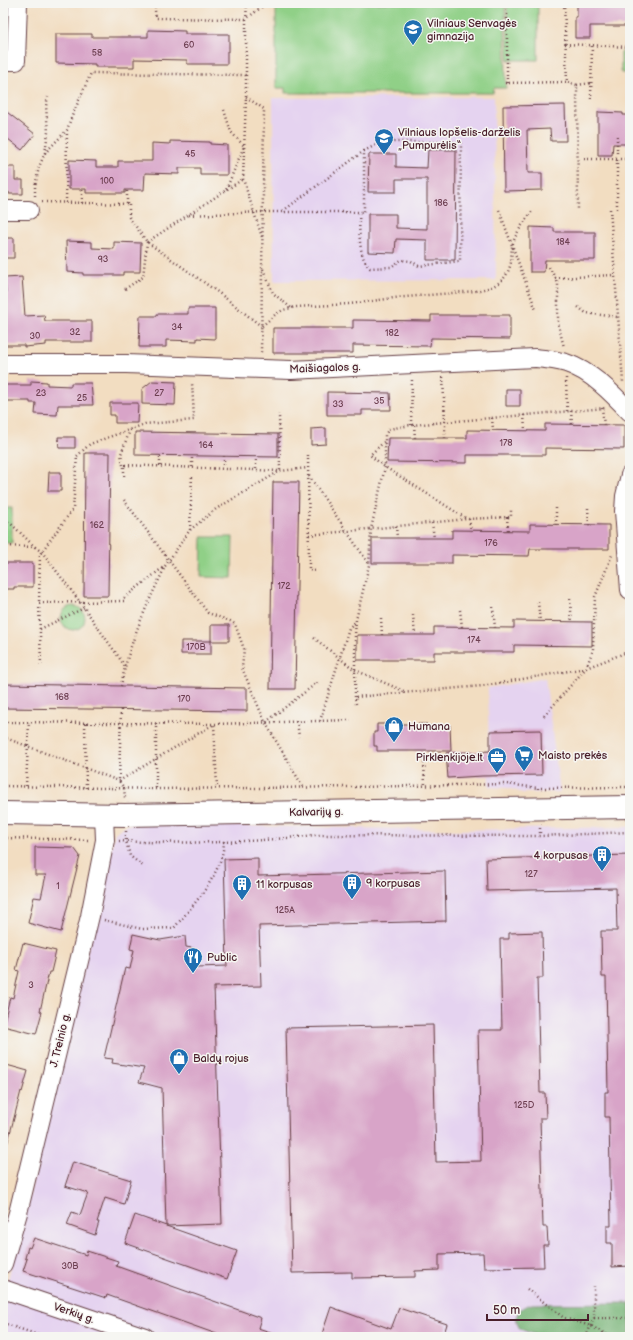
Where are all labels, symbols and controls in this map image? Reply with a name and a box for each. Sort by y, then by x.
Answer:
place label: Vilniaus Senvagės gimnazija [427,17,517,43]
school or university icon: Vilniaus Senvagės gimnazija [402,18,424,46]
house number: 60 [184,40,194,51]
house number: 58 [92,48,102,59]
place label: Vilniaus lopšelis-darželis „Pumpurėlis“ [398,126,521,152]
school or university icon: Vilniaus lopšelis-darželis „Pumpurėlis“ [373,127,395,155]
house number: 45 [185,149,195,160]
house number: 100 [100,176,114,187]
house number: 186 [434,198,449,209]
house number: 184 [556,237,571,248]
house number: 93 [98,254,109,265]
house number: 34 [171,322,183,333]
house number: 32 [70,327,81,338]
house number: 182 [385,328,400,339]
house number: 30 [30,331,40,342]
street label: Maišiagalos g. [289,360,361,376]
house number: 23 [36,388,47,399]
house number: 27 [154,388,164,399]
house number: 25 [77,393,87,404]
house number: 35 [374,396,384,407]
house number: 33 [332,399,344,410]
house number: 178 [499,438,513,449]
house number: 164 [199,440,214,451]
house number: 162 [90,520,105,531]
house number: 176 [484,538,498,549]
house number: 172 [277,581,291,592]
house number: 174 [467,635,481,646]
house number: 170B [186,642,206,653]
house number: 168 [55,692,69,703]
house number: 170 [177,694,191,705]
shop icon: Humana [383,715,405,743]
place label: Humana [408,720,450,733]
supermarket icon: Maisto prekės [513,744,535,772]
office icon: Pirklenkijoje.lt [486,746,508,774]
place label: Maisto prekės [538,749,608,762]
place label: Pirklenkijoje.lt [416,751,484,764]
street label: Kalvarijų g. [289,805,343,819]
building icon: 4 korpusas [591,844,613,872]
place label: 4 korpusas [533,849,589,862]
house number: 127 [524,869,538,880]
building icon: 9 korpusas [341,872,363,900]
building icon: 11 korpusas [231,873,253,901]
place label: 9 korpusas [366,877,421,890]
place label: 11 korpusas [256,878,313,891]
house number: 1 [56,881,60,892]
house number: 125A [275,905,295,916]
restaurant icon: Public [182,946,204,974]
place label: Public [207,951,237,964]
house number: 3 [28,980,34,991]
street label: J. Treinio g. [47,1011,73,1069]
shop icon: Baldų rojus [168,1047,190,1075]
place label: Baldų rojus [193,1052,249,1065]
house number: 125D [514,1100,535,1111]
house number: 30B [62,1261,79,1272]
scale bar [487,1296,588,1322]
street label: Verkių g. [52,1300,96,1326]
text: 50 m [493,1303,520,1318]

